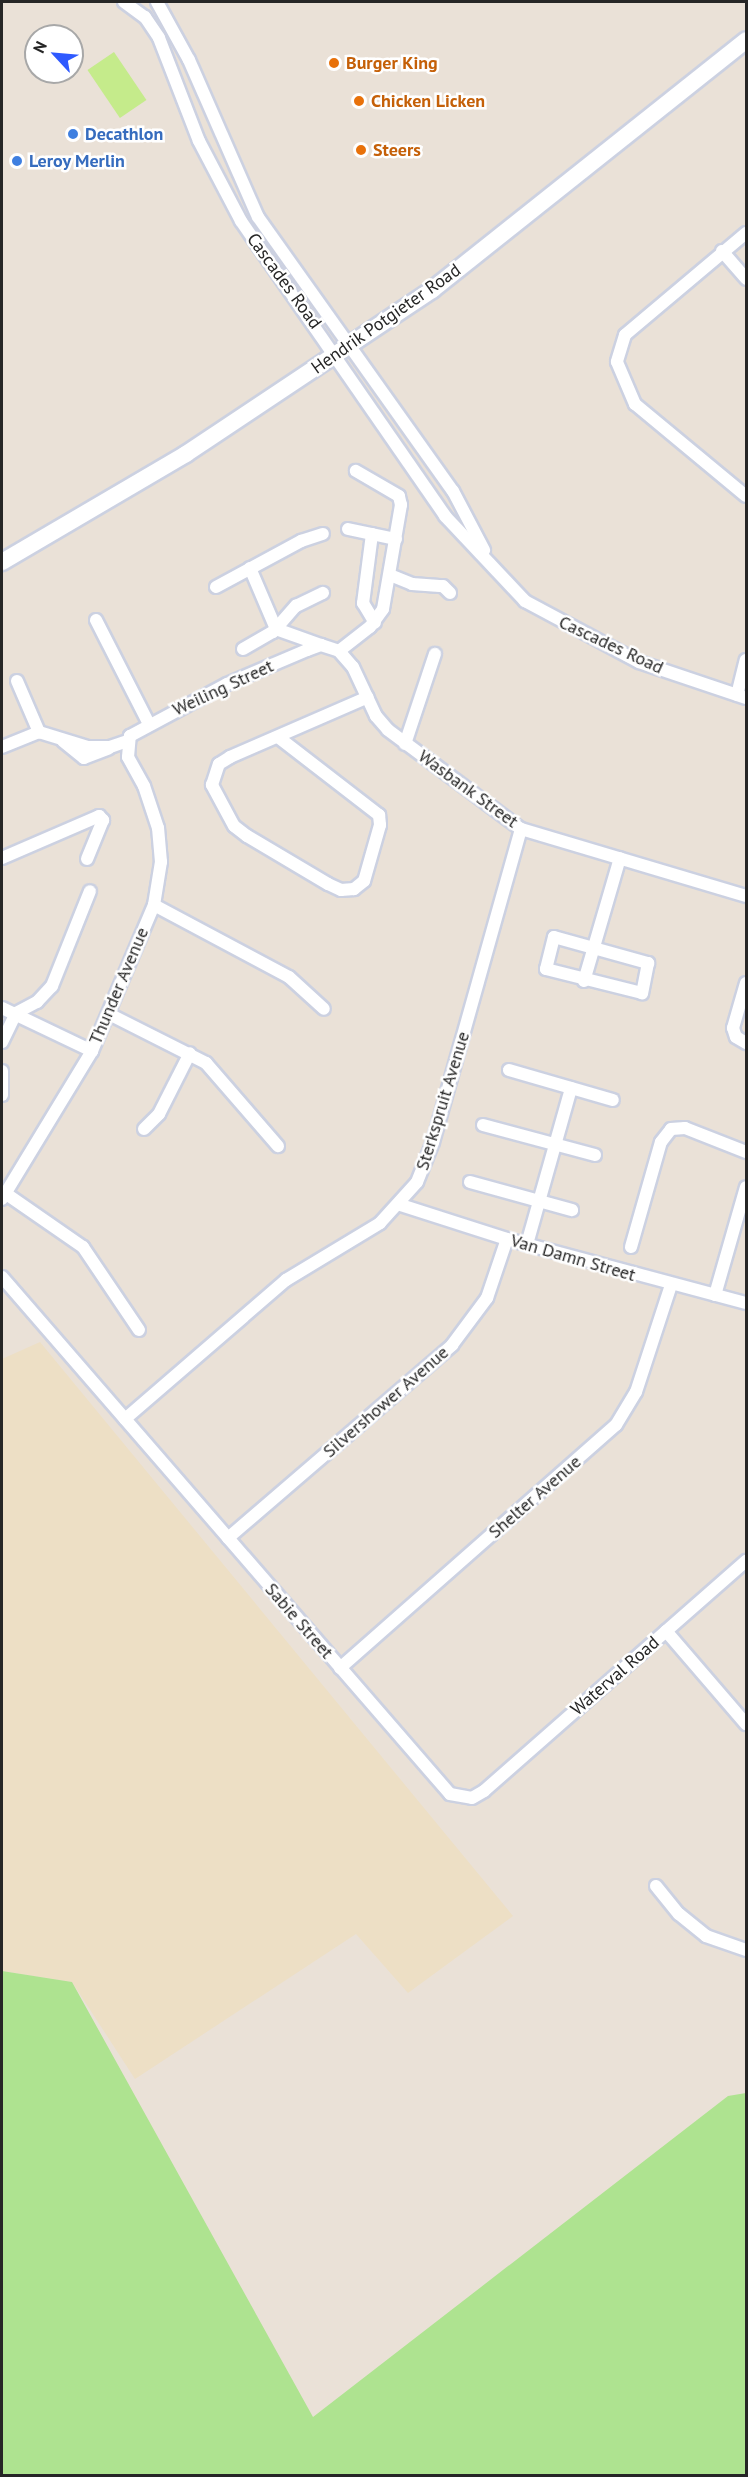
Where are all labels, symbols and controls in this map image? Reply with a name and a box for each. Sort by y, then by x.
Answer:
north arrow [24,24,84,84]
text: N [28,38,51,56]
place label: Burger King [346,52,438,74]
marker: Burger King [327,56,341,70]
place label: Chicken Licken [371,90,485,112]
marker: Chicken Licken [352,94,366,108]
place label: Decathlon [85,123,163,145]
marker: Decathlon [66,127,80,141]
place label: Steers [373,139,421,161]
marker: Steers [354,143,368,157]
place label: Leroy Merlin [29,150,125,172]
marker: Leroy Merlin [10,154,24,168]
street label: Cascades Road [242,229,326,333]
street label: Hendrik Potgieter Road [307,259,465,379]
street label: Cascades Road [555,611,667,679]
street label: Weiling Street [169,655,277,721]
street label: Wasbank Street [414,745,522,833]
street label: Thunder Avenue [85,924,153,1048]
street label: Sterkspruit Avenue [412,1029,474,1173]
street label: Van Damn Street [508,1230,638,1286]
street label: Silvershower Avenue [319,1342,453,1462]
street label: Shelter Avenue [484,1451,586,1543]
street label: Sabie Street [260,1579,338,1663]
street label: Waterval Road [566,1632,664,1720]

